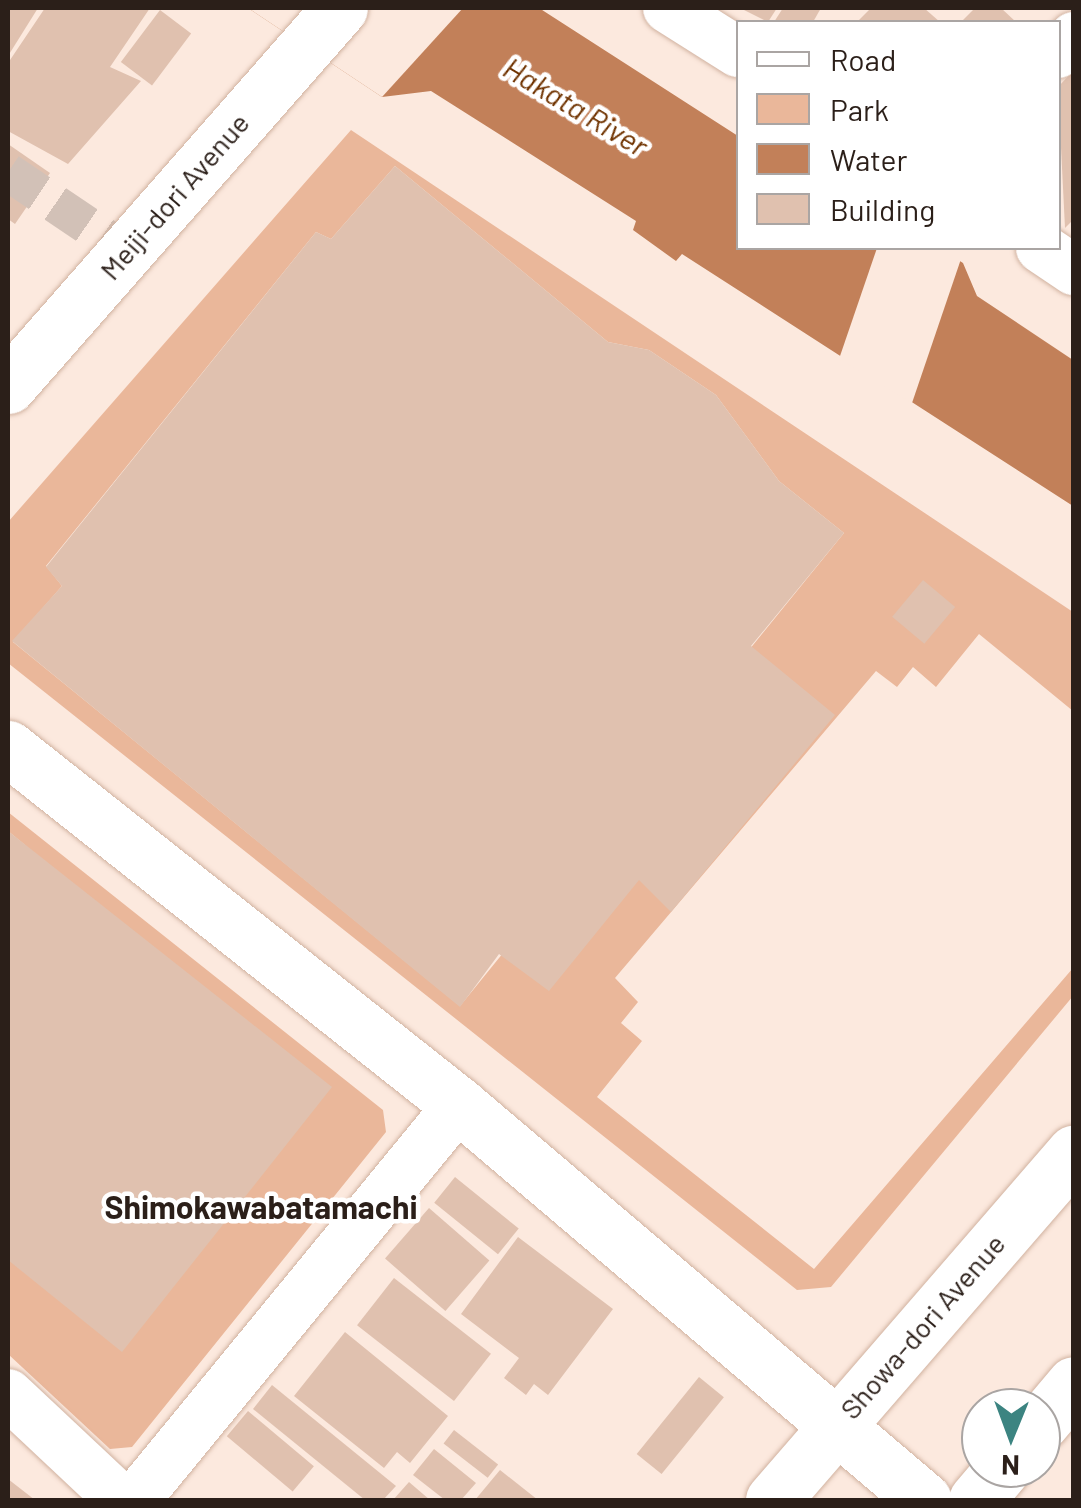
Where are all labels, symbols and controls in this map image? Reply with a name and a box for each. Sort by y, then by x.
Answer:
legend [736,20,1061,250]
text: Road [830,41,896,77]
water label: Hakata River [497,49,655,163]
text: Park [830,91,889,127]
street label: Meiji-dori Avenue [93,106,255,286]
text: Water [830,141,908,177]
text: Building [830,191,935,227]
district label: Shimokawabatamachi [104,1187,418,1225]
street label: Showa-dori Avenue [833,1227,1011,1425]
north arrow [961,1388,1061,1488]
text: N [1001,1449,1020,1483]

